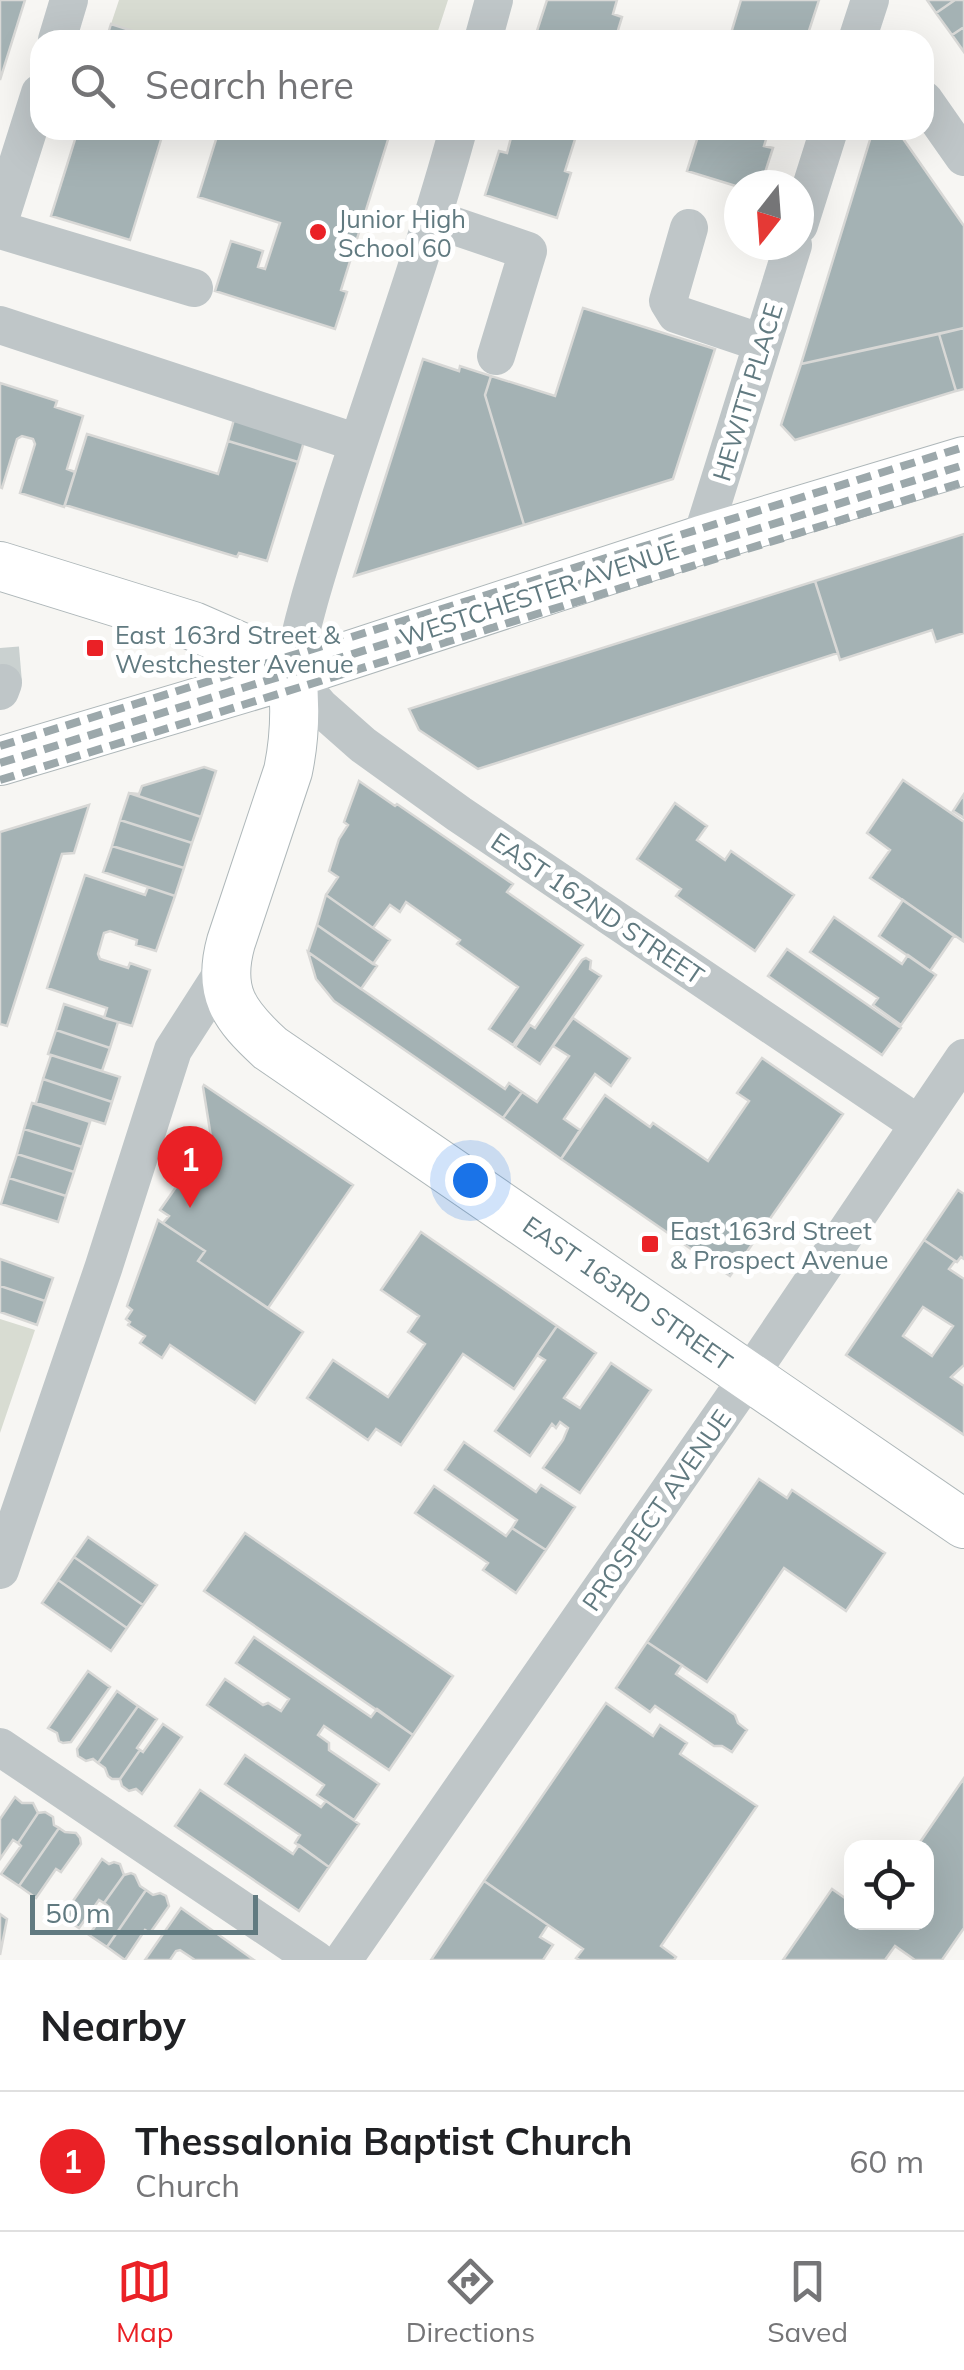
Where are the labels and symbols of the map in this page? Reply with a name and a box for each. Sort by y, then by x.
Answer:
north arrow [724,170,814,260]
place label: Junior High School 60 [338,203,466,263]
marker: Junior High School 60 [307,221,329,243]
street label: HEWITT PLACE [705,299,789,485]
street label: WESTCHESTER AVENUE [395,533,683,653]
place label: East 163rd Street & Westchester Avenue [115,619,354,679]
marker: East 163rd Street & Westchester Avenue [84,637,106,659]
street label: EAST 162ND STREET [486,825,710,991]
pin: 1 [158,1126,222,1208]
your location [445,1155,496,1206]
street label: EAST 163RD STREET [517,1209,739,1377]
place label: East 163rd Street & Prospect Avenue [670,1215,888,1275]
marker: East 163rd Street & Prospect Avenue [639,1233,661,1255]
street label: PROSPECT AVENUE [575,1403,737,1617]
scale bar [30,1890,258,1934]

